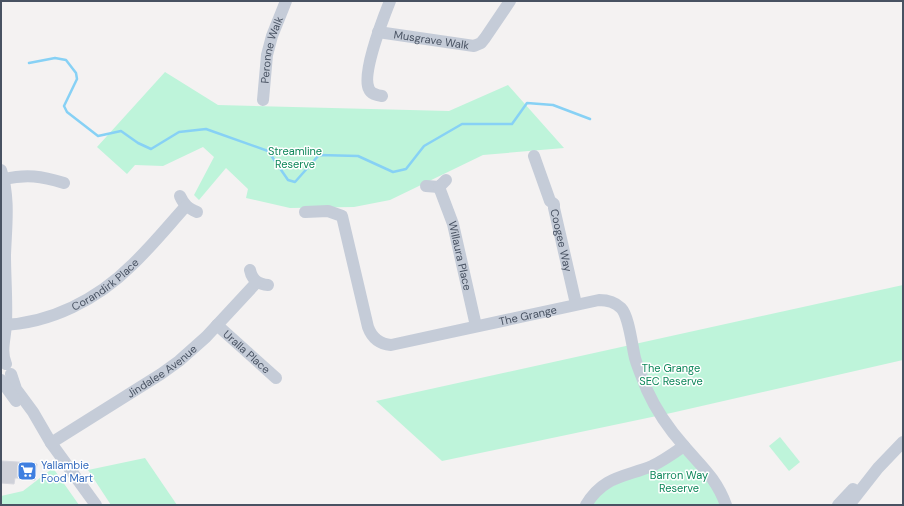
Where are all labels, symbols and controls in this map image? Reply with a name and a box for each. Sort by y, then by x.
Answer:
street label: Peronne Walk [258,14,286,84]
street label: Musgrave Walk [393,27,470,52]
park label: Streamline Reserve [268,144,322,171]
street label: Coogee Way [547,208,575,273]
street label: Willaura Place [446,220,475,292]
street label: Corandirk Place [69,255,142,314]
street label: The Grange [498,302,558,328]
street label: Uralla Place [220,327,273,376]
street label: Jindalee Avenue [124,342,200,401]
park label: The Grange SEC Reserve [639,361,703,388]
place label: Yallambie Food Mart [41,458,93,485]
supermarket icon: Yallambie Food Mart [16,460,38,482]
park label: Barron Way Reserve [650,468,708,495]

